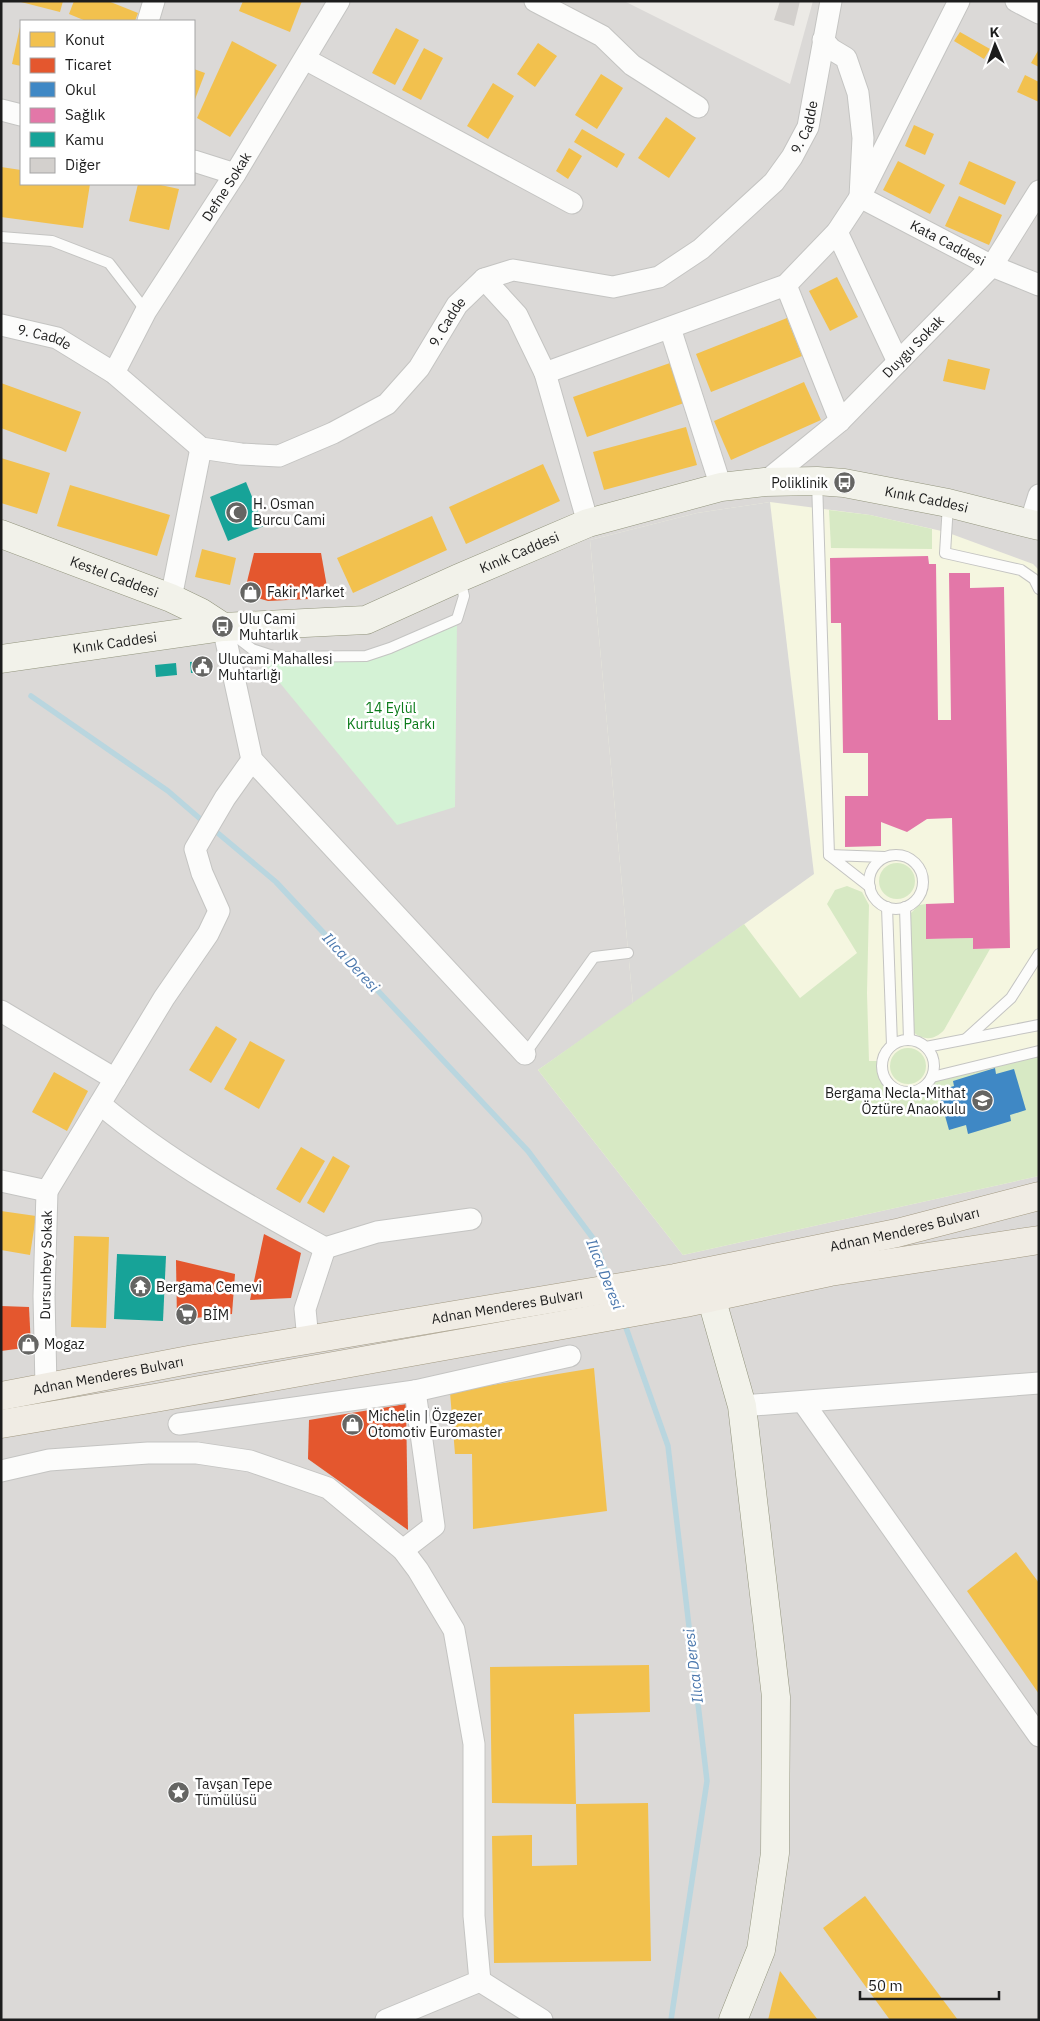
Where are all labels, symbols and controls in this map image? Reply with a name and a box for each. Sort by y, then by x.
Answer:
legend [20,20,195,185]
north arrow [970,20,1020,70]
text: K [989,23,1000,41]
text: Konut [65,30,105,49]
text: Ticaret [65,55,112,74]
text: Okul [65,80,96,99]
street label: 9. Cadde [786,99,822,157]
text: Sağlık [65,105,106,124]
text: Kamu [65,130,104,149]
street label: Defne Sokak [198,148,256,225]
text: Diğer [65,155,101,174]
street label: Kata Caddesi [907,216,988,270]
street label: 9. Cadde [425,293,469,350]
street label: Duygu Sokak [878,311,948,382]
street label: 9. Cadde [16,320,75,354]
bus stop icon: Poliklinik [832,471,856,495]
place label: Poliklinik [771,474,829,492]
street label: Kınık Caddesi [883,482,970,517]
place label: H. Osman Burcu Cami [253,495,325,529]
mosque icon: H. Osman Burcu Cami [225,500,249,524]
street label: Kınık Caddesi [477,527,562,577]
street label: Kestel Caddesi [68,552,161,601]
shop icon: Fakir Market [239,580,263,604]
place label: Fakir Market [267,583,345,601]
place label: Ulu Cami Muhtarlık [239,610,299,644]
bus stop icon: Ulu Cami Muhtarlık [211,615,235,639]
street label: Kınık Caddesi [72,628,158,658]
place label: Ulucami Mahallesi Muhtarlığı [218,650,333,684]
public building icon: Ulucami Mahallesi Muhtarlığı [190,655,214,679]
park label: 14 Eylül Kurtuluş Parkı [347,699,435,733]
water label: Ilıca Deresi [319,928,383,996]
place label: Bergama Necla-Mithat Öztüre Anaokulu [825,1084,966,1118]
school or university icon: Bergama Necla-Mithat Öztüre Anaokulu [970,1089,994,1113]
street label: Adnan Menderes Bulvarı [828,1203,981,1255]
street label: Dursunbey Sokak [36,1210,56,1320]
water label: Ilıca Deresi [582,1236,628,1312]
temple icon: Bergama Cemevi [128,1275,152,1299]
place label: Bergama Cemevi [156,1278,262,1296]
street label: Adnan Menderes Bulvarı [430,1285,584,1328]
supermarket icon: BİM [175,1303,199,1327]
place label: BİM [203,1306,229,1324]
shop icon: Mogaz [16,1332,40,1356]
place label: Mogaz [44,1335,85,1353]
street label: Adnan Menderes Bulvarı [31,1352,185,1399]
place label: Michelin | Özgezer Otomotiv Euromaster [368,1407,502,1441]
shop icon: Michelin | Özgezer Otomotiv Euromaster [340,1412,364,1436]
water label: Ilıca Deresi [679,1628,707,1704]
place label: Tavşan Tepe Tümülüsü [195,1775,273,1809]
place icon: Tavşan Tepe Tümülüsü [167,1780,191,1804]
scale bar [860,1968,999,2000]
text: 50 m [868,1976,903,1995]

